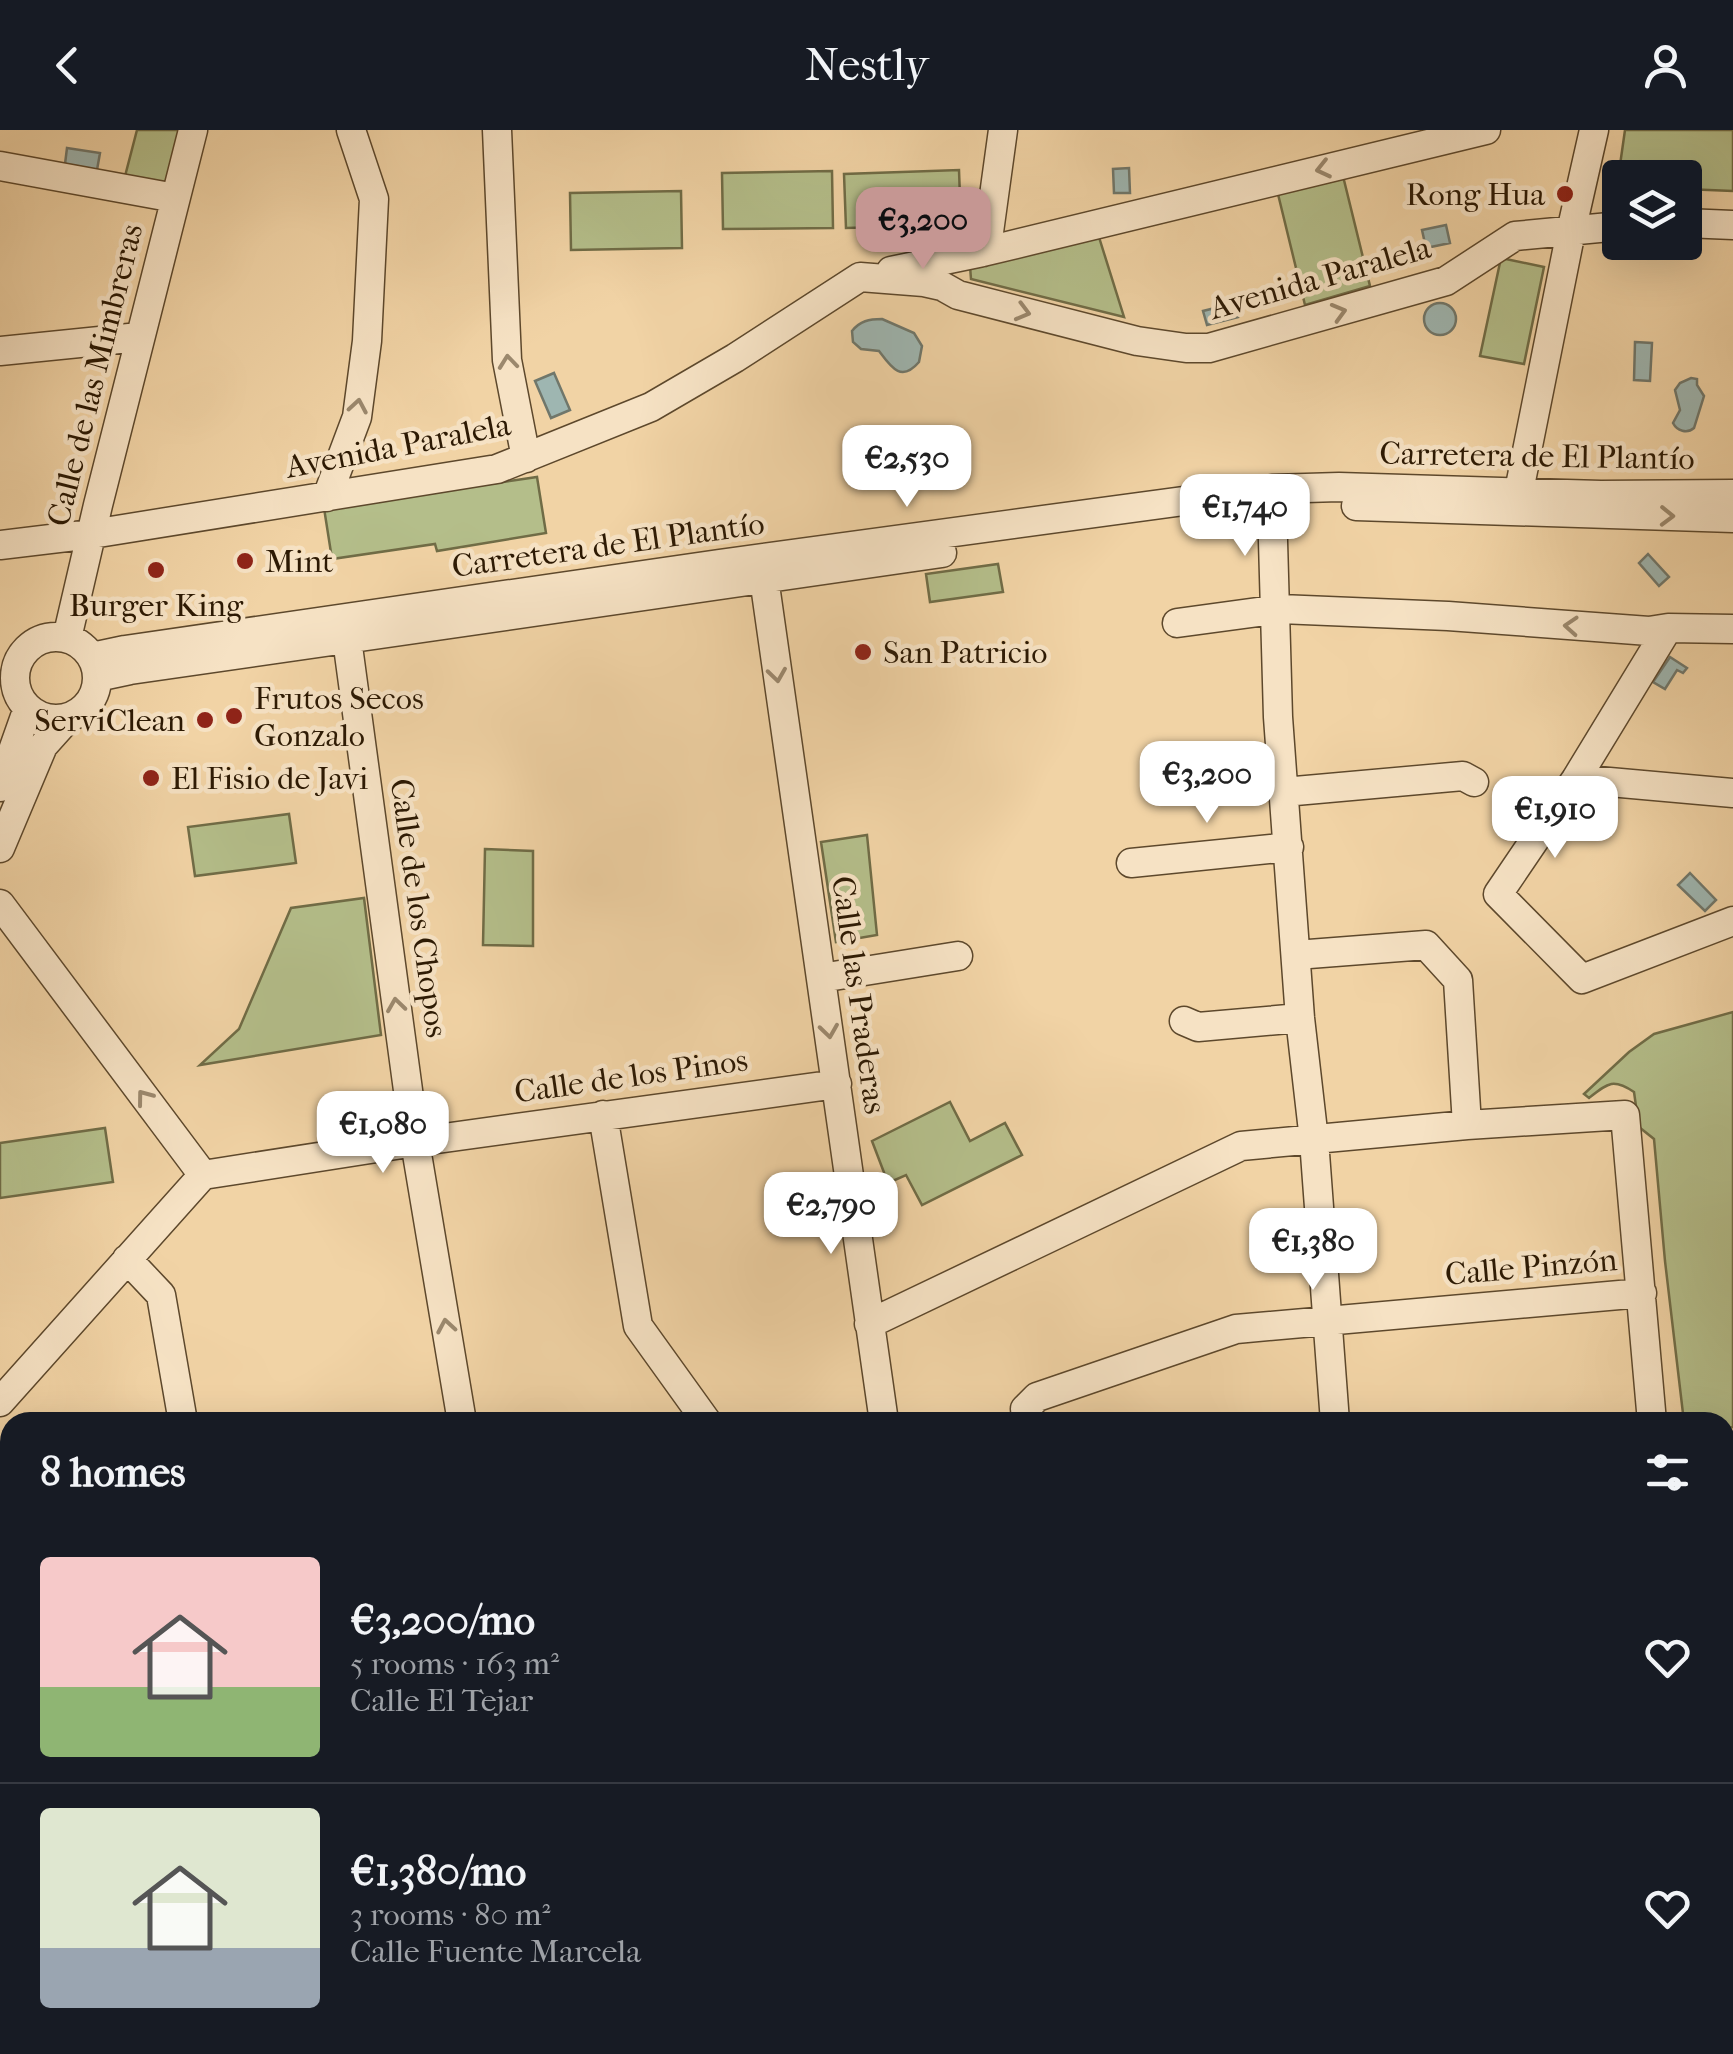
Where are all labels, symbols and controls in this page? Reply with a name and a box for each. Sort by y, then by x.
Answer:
icon: back [40,38,95,93]
icon: person [1638,38,1693,93]
text: Nestly [805,39,928,92]
one-way arrow [1315,157,1332,178]
map controls [1602,160,1702,260]
button: layers [1602,160,1702,260]
place label: Rong Hua [1406,176,1546,213]
marker: Rong Hua [1554,183,1576,205]
pin: €3,200 [842,187,1004,272]
text: €3,200 [878,201,968,238]
street label: Calle de las Mimbreras [40,220,150,530]
street label: Avenida Paralela [1203,228,1436,328]
one-way arrow [1014,300,1031,321]
one-way arrow [1329,302,1347,323]
one-way arrow [498,354,519,370]
one-way arrow [347,397,368,414]
street label: Avenida Paralela [280,406,515,486]
pin: €2,530 [826,425,988,510]
street label: Carretera de El Plantío [1379,435,1695,477]
text: €2,530 [864,439,950,476]
pin: €1,740 [1164,474,1326,559]
text: €1,740 [1202,488,1288,525]
street label: Carretera de El Plantío [449,505,767,585]
one-way arrow [1660,506,1676,527]
place label: Mint [265,543,334,580]
marker: Mint [234,550,256,572]
marker: Burger King [145,559,167,581]
place label: Burger King [69,587,244,624]
one-way arrow [1562,616,1578,637]
place label: San Patricio [883,634,1047,671]
marker: San Patricio [852,641,874,663]
one-way arrow [766,667,787,683]
place label: Frutos Secos Gonzalo [254,680,424,754]
place label: ServiClean [34,702,185,739]
marker: Frutos Secos Gonzalo [223,705,245,727]
marker: ServiClean [194,709,216,731]
pin: €3,200 [1126,741,1288,826]
text: €3,200 [1162,755,1252,792]
place label: El Fisio de Javi [171,760,369,797]
marker: El Fisio de Javi [140,767,162,789]
street label: Calle de los Chopos [383,776,455,1040]
pin: €1,910 [1474,776,1636,861]
text: €1,910 [1514,790,1596,827]
street label: Calle las Praderas [824,874,894,1116]
one-way arrow [387,997,408,1014]
one-way arrow [817,1023,838,1040]
street label: Calle de los Pinos [512,1041,750,1111]
one-way arrow [139,1090,156,1108]
pin: €1,080 [302,1091,464,1176]
text: €1,080 [339,1105,427,1142]
pin: €2,790 [750,1172,912,1257]
text: €2,790 [786,1186,876,1223]
pin: €1,380 [1232,1208,1394,1293]
text: €1,380 [1271,1222,1355,1259]
street label: Calle Pinzón [1443,1241,1619,1293]
one-way arrow [436,1318,457,1335]
icon: filters [1640,1445,1695,1500]
text: 8 homes [40,1448,186,1497]
text: €3,200/mo [350,1596,535,1645]
icon: home [120,1597,240,1717]
icon: heart [1640,1630,1695,1685]
text: 5 rooms · 163 m² [350,1645,559,1682]
text: Calle El Tejar [350,1682,533,1719]
text: €1,380/mo [350,1847,526,1896]
icon: home [120,1848,240,1968]
icon: heart [1640,1881,1695,1936]
text: 3 rooms · 80 m² [350,1896,551,1933]
text: Calle Fuente Marcela [350,1933,641,1970]

